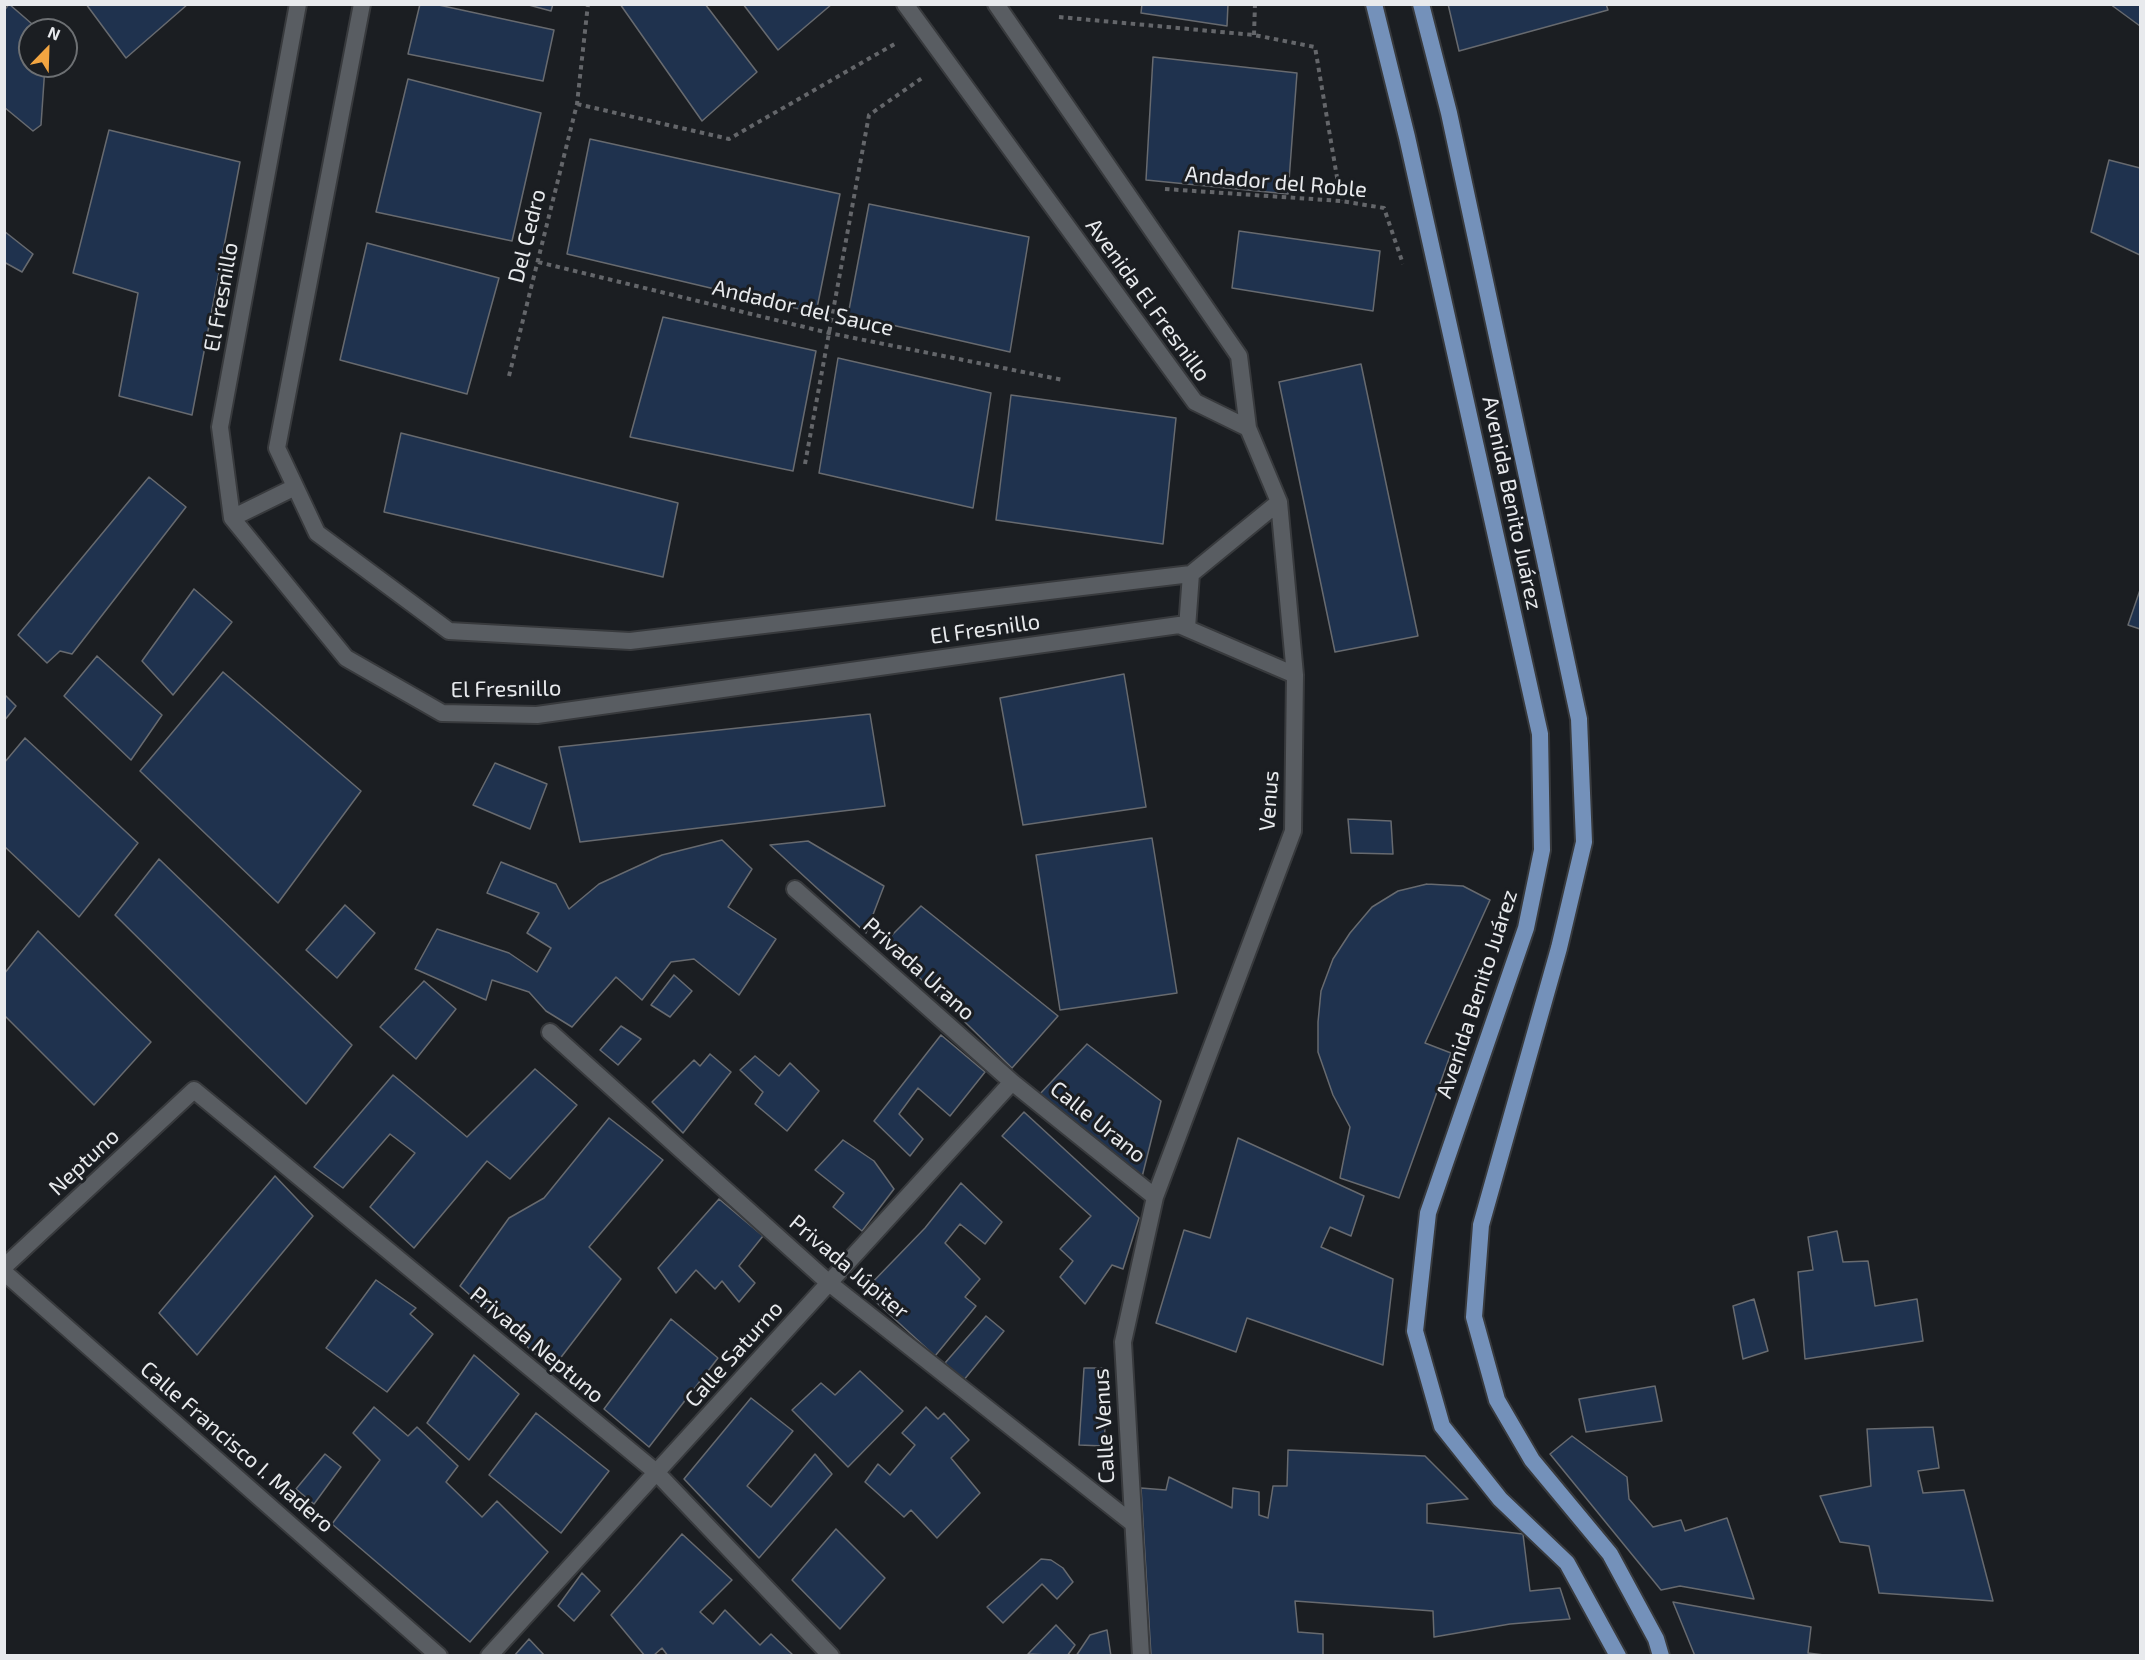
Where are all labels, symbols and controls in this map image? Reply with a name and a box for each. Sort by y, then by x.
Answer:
north arrow [18,18,78,78]
text: N [45,22,63,44]
street label: Andador del Roble [1184,161,1368,203]
street label: Del Cedro [503,186,551,286]
street label: Avenida El Fresnillo [1080,213,1216,387]
street label: El Fresnillo [198,240,244,354]
street label: Andador del Sauce [710,274,896,342]
street label: Avenida Benito Juárez [1476,394,1548,612]
street label: El Fresnillo [928,608,1042,650]
street label: El Fresnillo [450,675,562,703]
street label: Venus [1254,770,1284,832]
street label: Avenida Benito Juárez [1431,886,1523,1102]
street label: Privada Urano [858,912,980,1026]
street label: Calle Urano [1045,1075,1151,1169]
street label: Neptuno [43,1123,125,1201]
street label: Privada Júpiter [784,1209,914,1325]
street label: Privada Neptuno [465,1281,609,1409]
street label: Calle Saturno [679,1295,789,1413]
street label: Calle Francisco I. Madero [135,1356,339,1538]
street label: Calle Venus [1088,1368,1120,1484]

